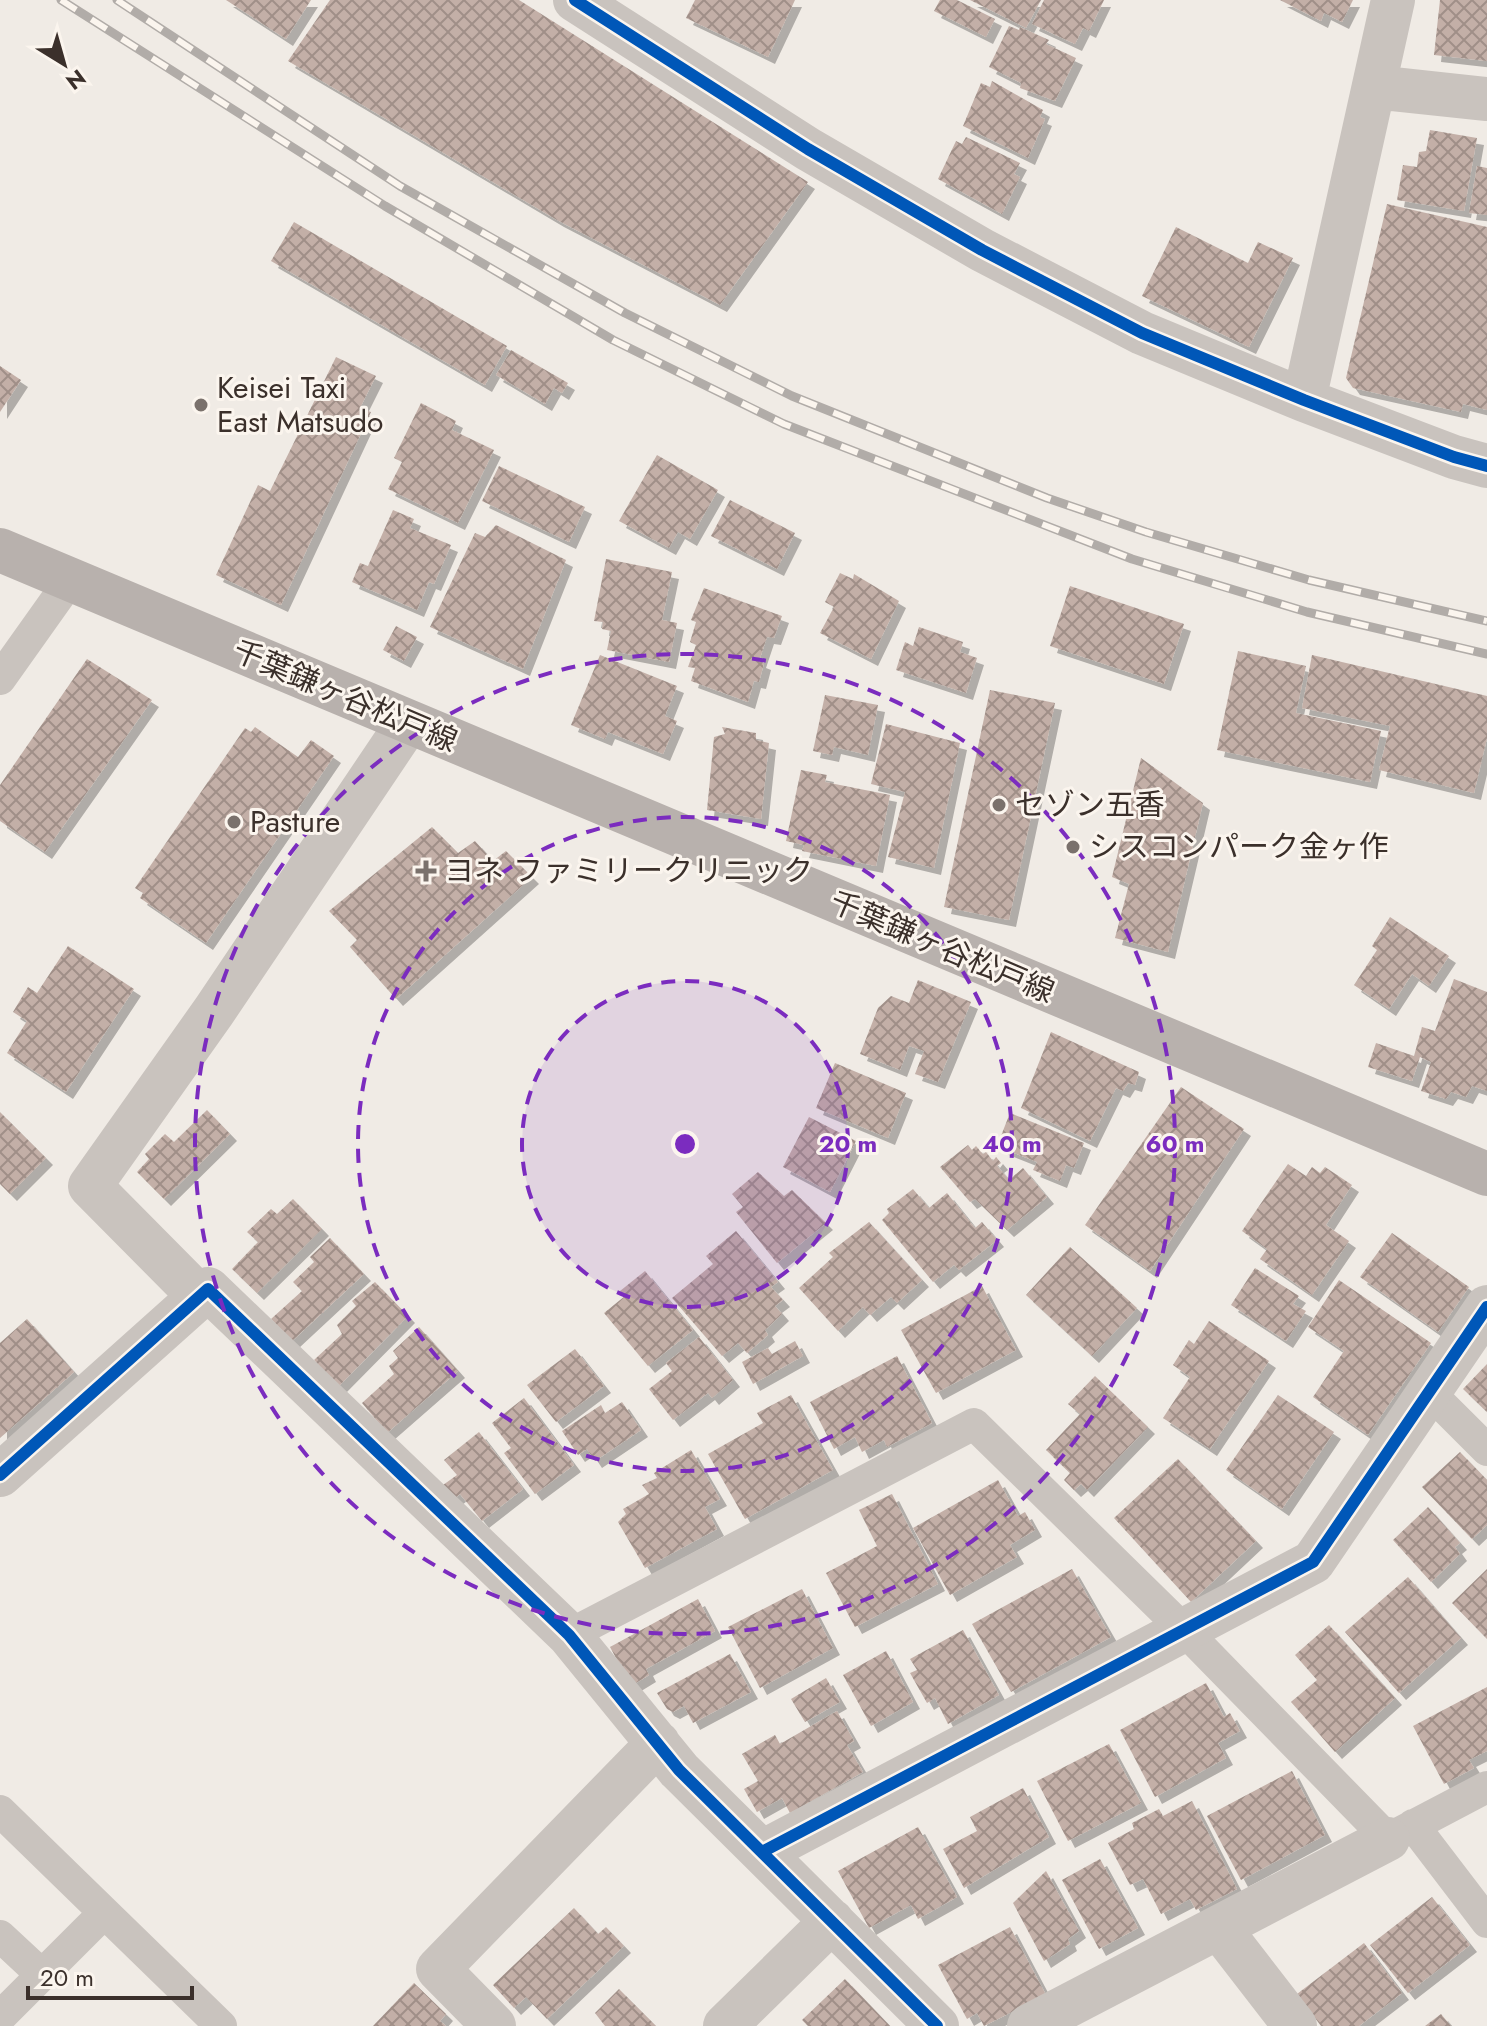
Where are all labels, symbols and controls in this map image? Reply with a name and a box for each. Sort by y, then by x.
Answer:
north arrow [24,24,104,104]
text: N [59,62,93,98]
place label: Keisei Taxi East Matsudo [217,366,383,443]
marker: Keisei Taxi East Matsudo [192,396,210,414]
street label: 千葉鎌ヶ谷松戸線 [226,629,464,762]
place label: セゾン五香 [1015,783,1165,826]
marker: セゾン五香 [990,796,1008,814]
place label: Pasture [250,800,340,843]
marker: Pasture [225,813,243,831]
place label: シスコンパーク金ヶ作 [1089,825,1389,868]
marker: シスコンパーク金ヶ作 [1064,838,1082,856]
place label: ヨネ ファミリークリニック [444,849,813,892]
marker: ヨネ ファミリークリニック [415,860,437,882]
street label: 千葉鎌ヶ谷松戸線 [823,880,1061,1013]
text: 20 m [819,1126,877,1161]
text: 40 m [982,1126,1042,1161]
text: 60 m [1146,1126,1204,1161]
centre of rings [671,1130,699,1158]
scale bar [28,1950,192,2000]
text: 20 m [40,1960,94,1995]

